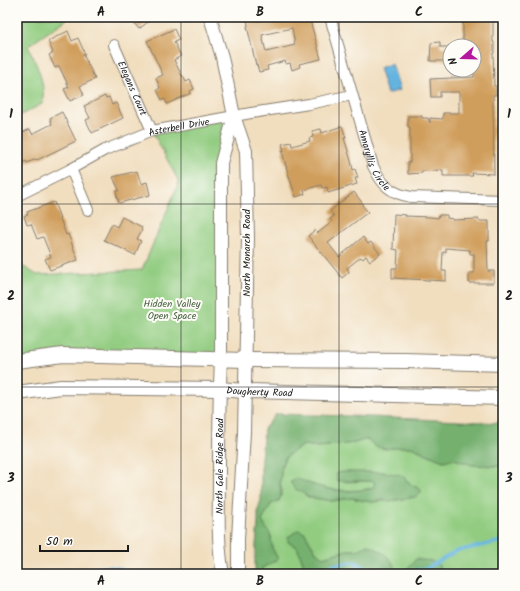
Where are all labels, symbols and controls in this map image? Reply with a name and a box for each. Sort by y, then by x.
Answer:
text: A [97,2,105,23]
text: B [256,2,264,23]
text: C [415,2,423,23]
north arrow [442,38,482,78]
text: N [444,55,463,67]
street label: Elegans Court [113,58,151,118]
text: 1 [9,104,13,125]
text: 1 [507,104,511,125]
street label: Asterbell Drive [146,114,211,141]
street label: Amaryllis Circle [354,128,394,195]
street label: North Monarch Road [239,208,255,297]
text: 2 [7,286,15,307]
text: 2 [505,286,513,307]
park label: Hidden Valley Open Space [144,296,201,324]
street label: Dougherty Road [226,383,294,401]
street label: North Gale Ridge Road [212,417,228,514]
text: 3 [6,468,15,489]
text: 3 [504,468,513,489]
scale bar [40,527,128,553]
text: 50 m [46,532,73,551]
text: A [97,571,105,591]
text: B [256,571,264,591]
text: C [415,571,423,591]

